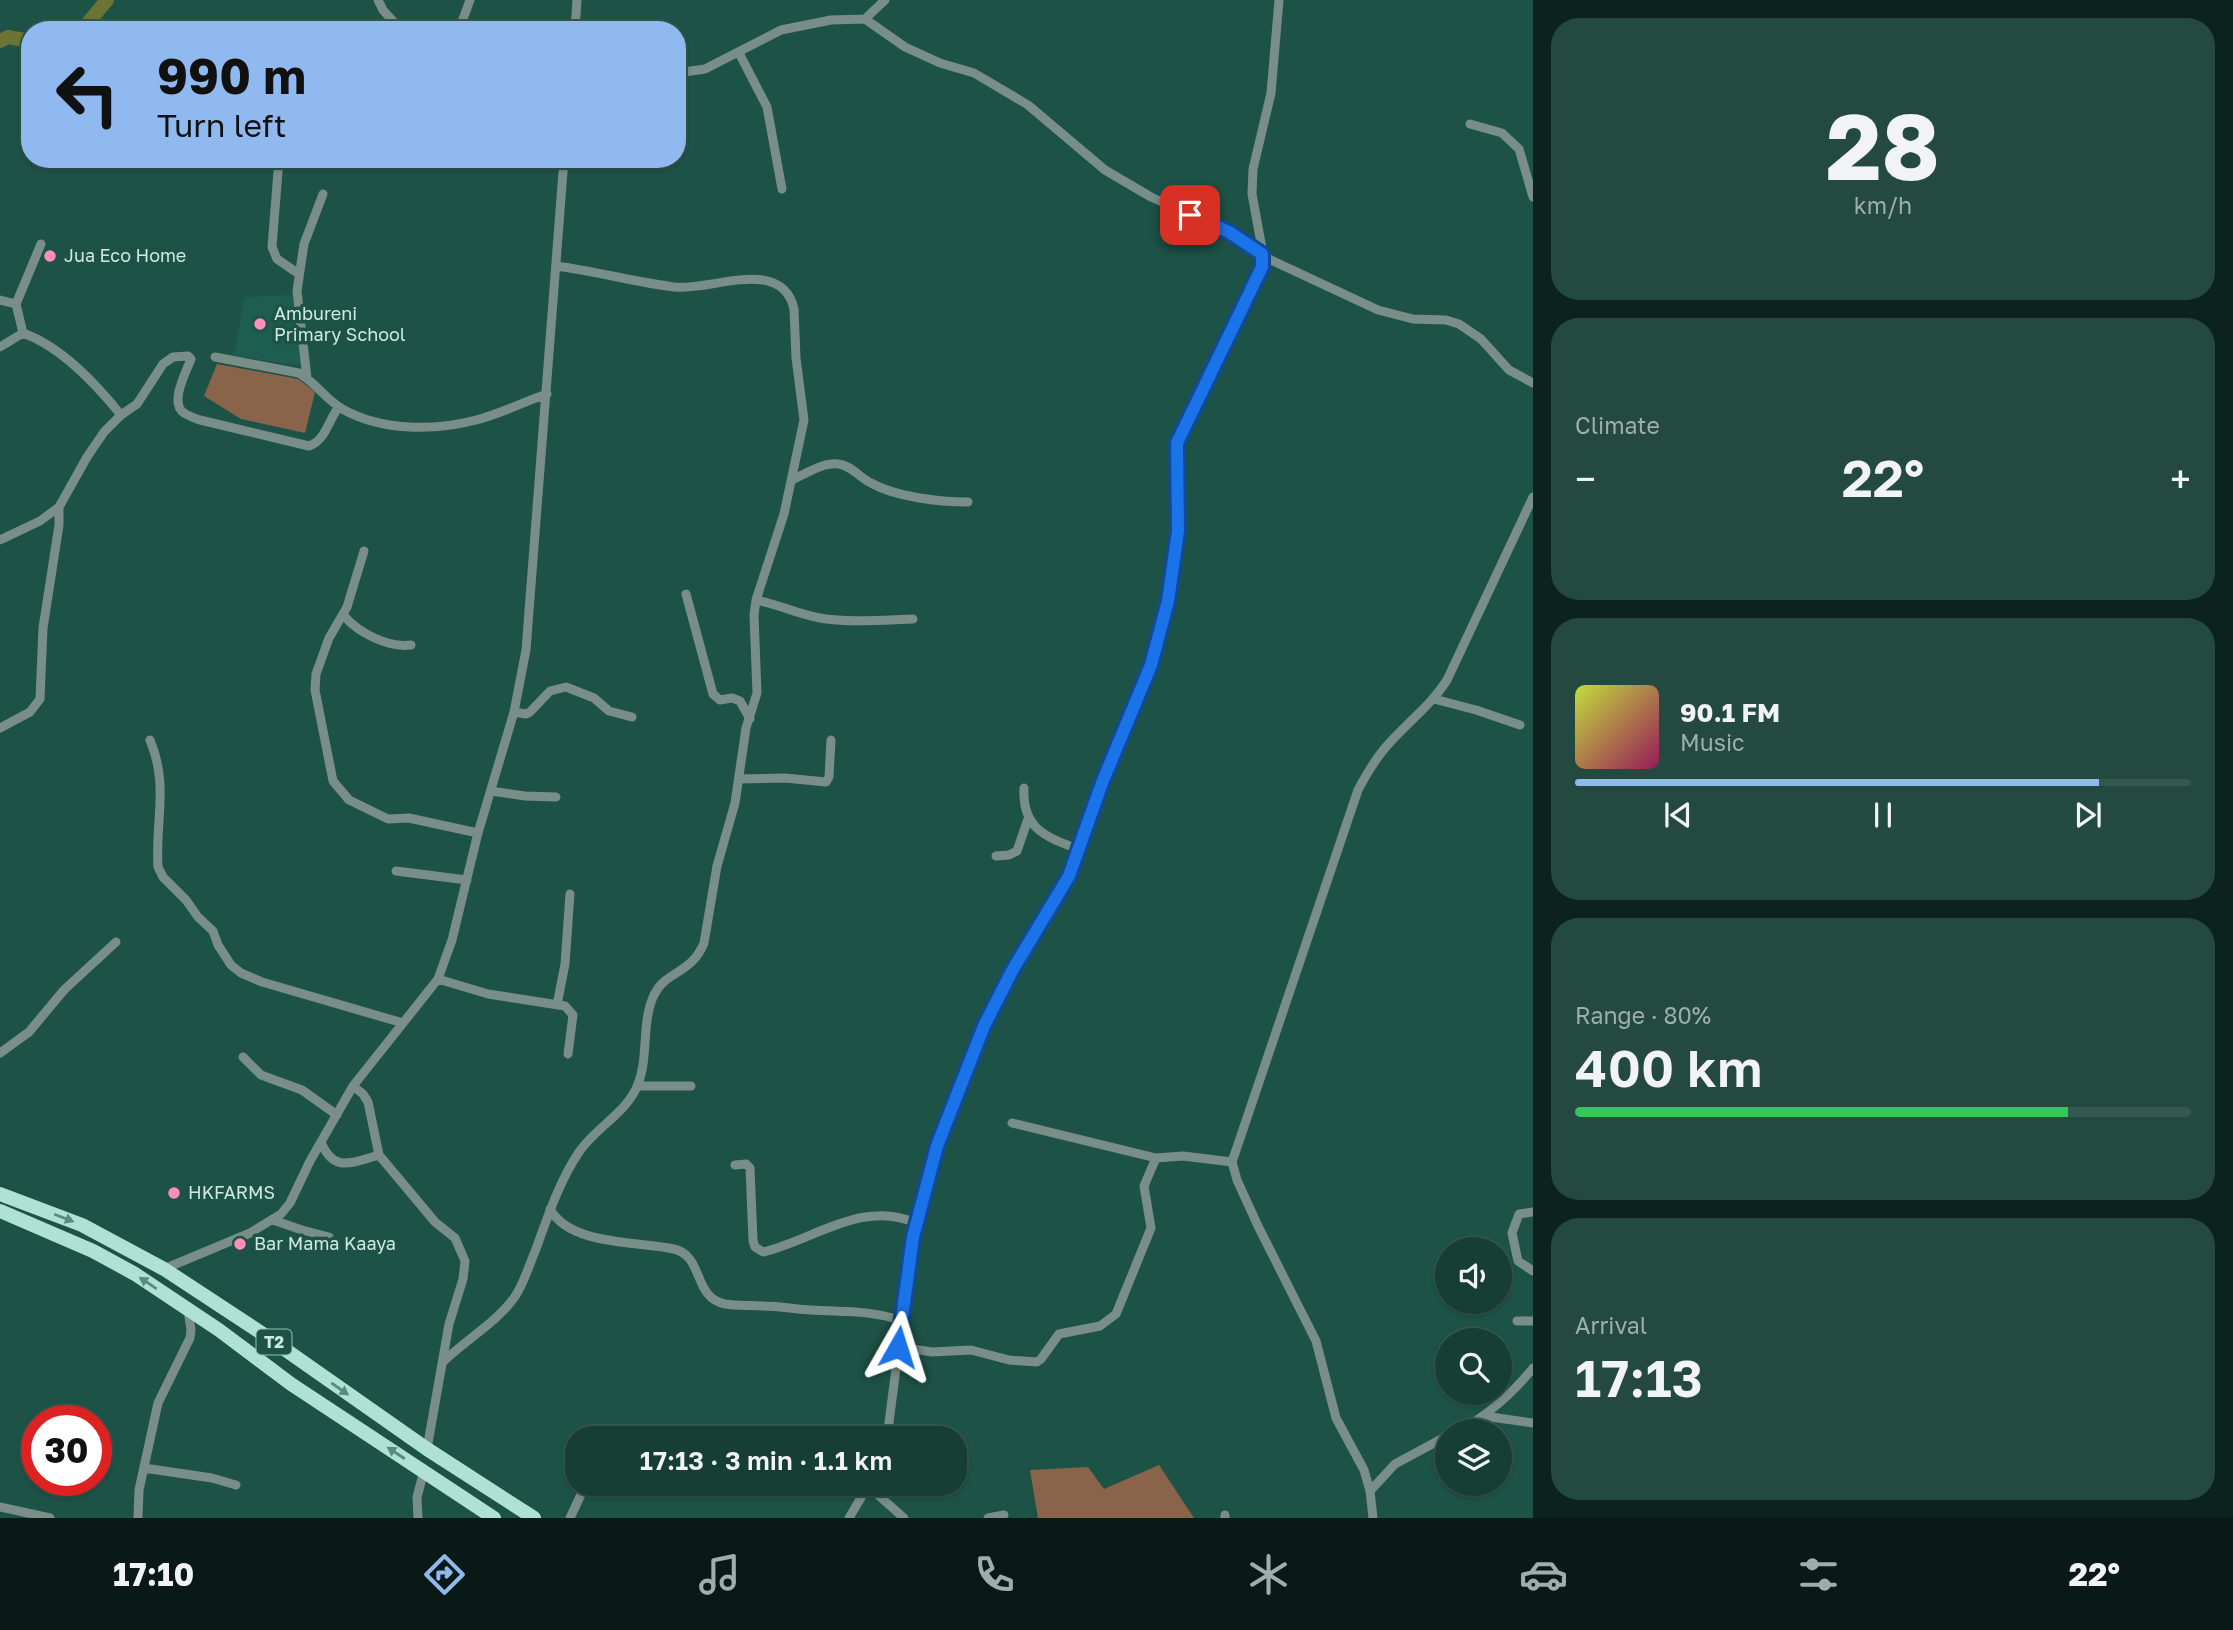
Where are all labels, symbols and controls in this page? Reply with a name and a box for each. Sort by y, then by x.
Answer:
text: 990 m [157,46,306,105]
icon: left [42,49,133,140]
text: 28 [1826,91,1940,200]
text: Turn left [157,106,286,144]
pin [1160,185,1220,245]
text: km/h [1854,191,1912,219]
icon: arrive [1171,196,1209,234]
place label: Jua Eco Home [64,244,186,266]
marker: Jua Eco Home [42,248,58,264]
place label: Ambureni Primary School [274,302,406,345]
marker: Ambureni Primary School [252,316,268,332]
text: Climate [1575,411,1660,439]
text: 22° [1842,446,1924,508]
text: − [1575,456,1596,501]
text: + [2170,456,2191,501]
text: 90.1 FM [1680,697,1780,728]
text: Music [1680,728,1745,756]
icon: previous [1659,796,1697,834]
icon: pause [1864,796,1902,834]
icon: next [2069,796,2107,834]
text: Range · 80% [1575,1001,1711,1029]
text: 400 km [1575,1036,1763,1098]
place label: HKFARMS [188,1181,275,1203]
marker: HKFARMS [166,1185,182,1201]
one-way arrow [53,1212,74,1223]
place label: Bar Mama Kaaya [254,1232,396,1254]
marker: Bar Mama Kaaya [232,1236,248,1252]
map controls [1435,1237,1512,1496]
button: sound [1435,1237,1512,1314]
one-way arrow [139,1276,157,1290]
position arrow [861,1310,935,1384]
text: Arrival [1575,1311,1647,1339]
button: search [1435,1328,1512,1405]
road number: T2 [256,1330,292,1354]
text: 17:13 [1575,1346,1703,1408]
one-way arrow [331,1382,349,1396]
speed limit sign: 30 [21,1405,112,1496]
button: layers [1435,1419,1512,1496]
text: 17:13 · 3 min · 1.1 km [640,1445,892,1476]
one-way arrow [387,1446,406,1459]
icon: directions [420,1550,469,1599]
icon: music [695,1550,744,1599]
icon: phone [970,1550,1019,1599]
icon: climate [1244,1550,1293,1599]
icon: car [1519,1550,1568,1599]
icon: filters [1794,1550,1843,1599]
text: 17:10 [113,1555,194,1593]
text: 22° [2069,1555,2120,1593]

